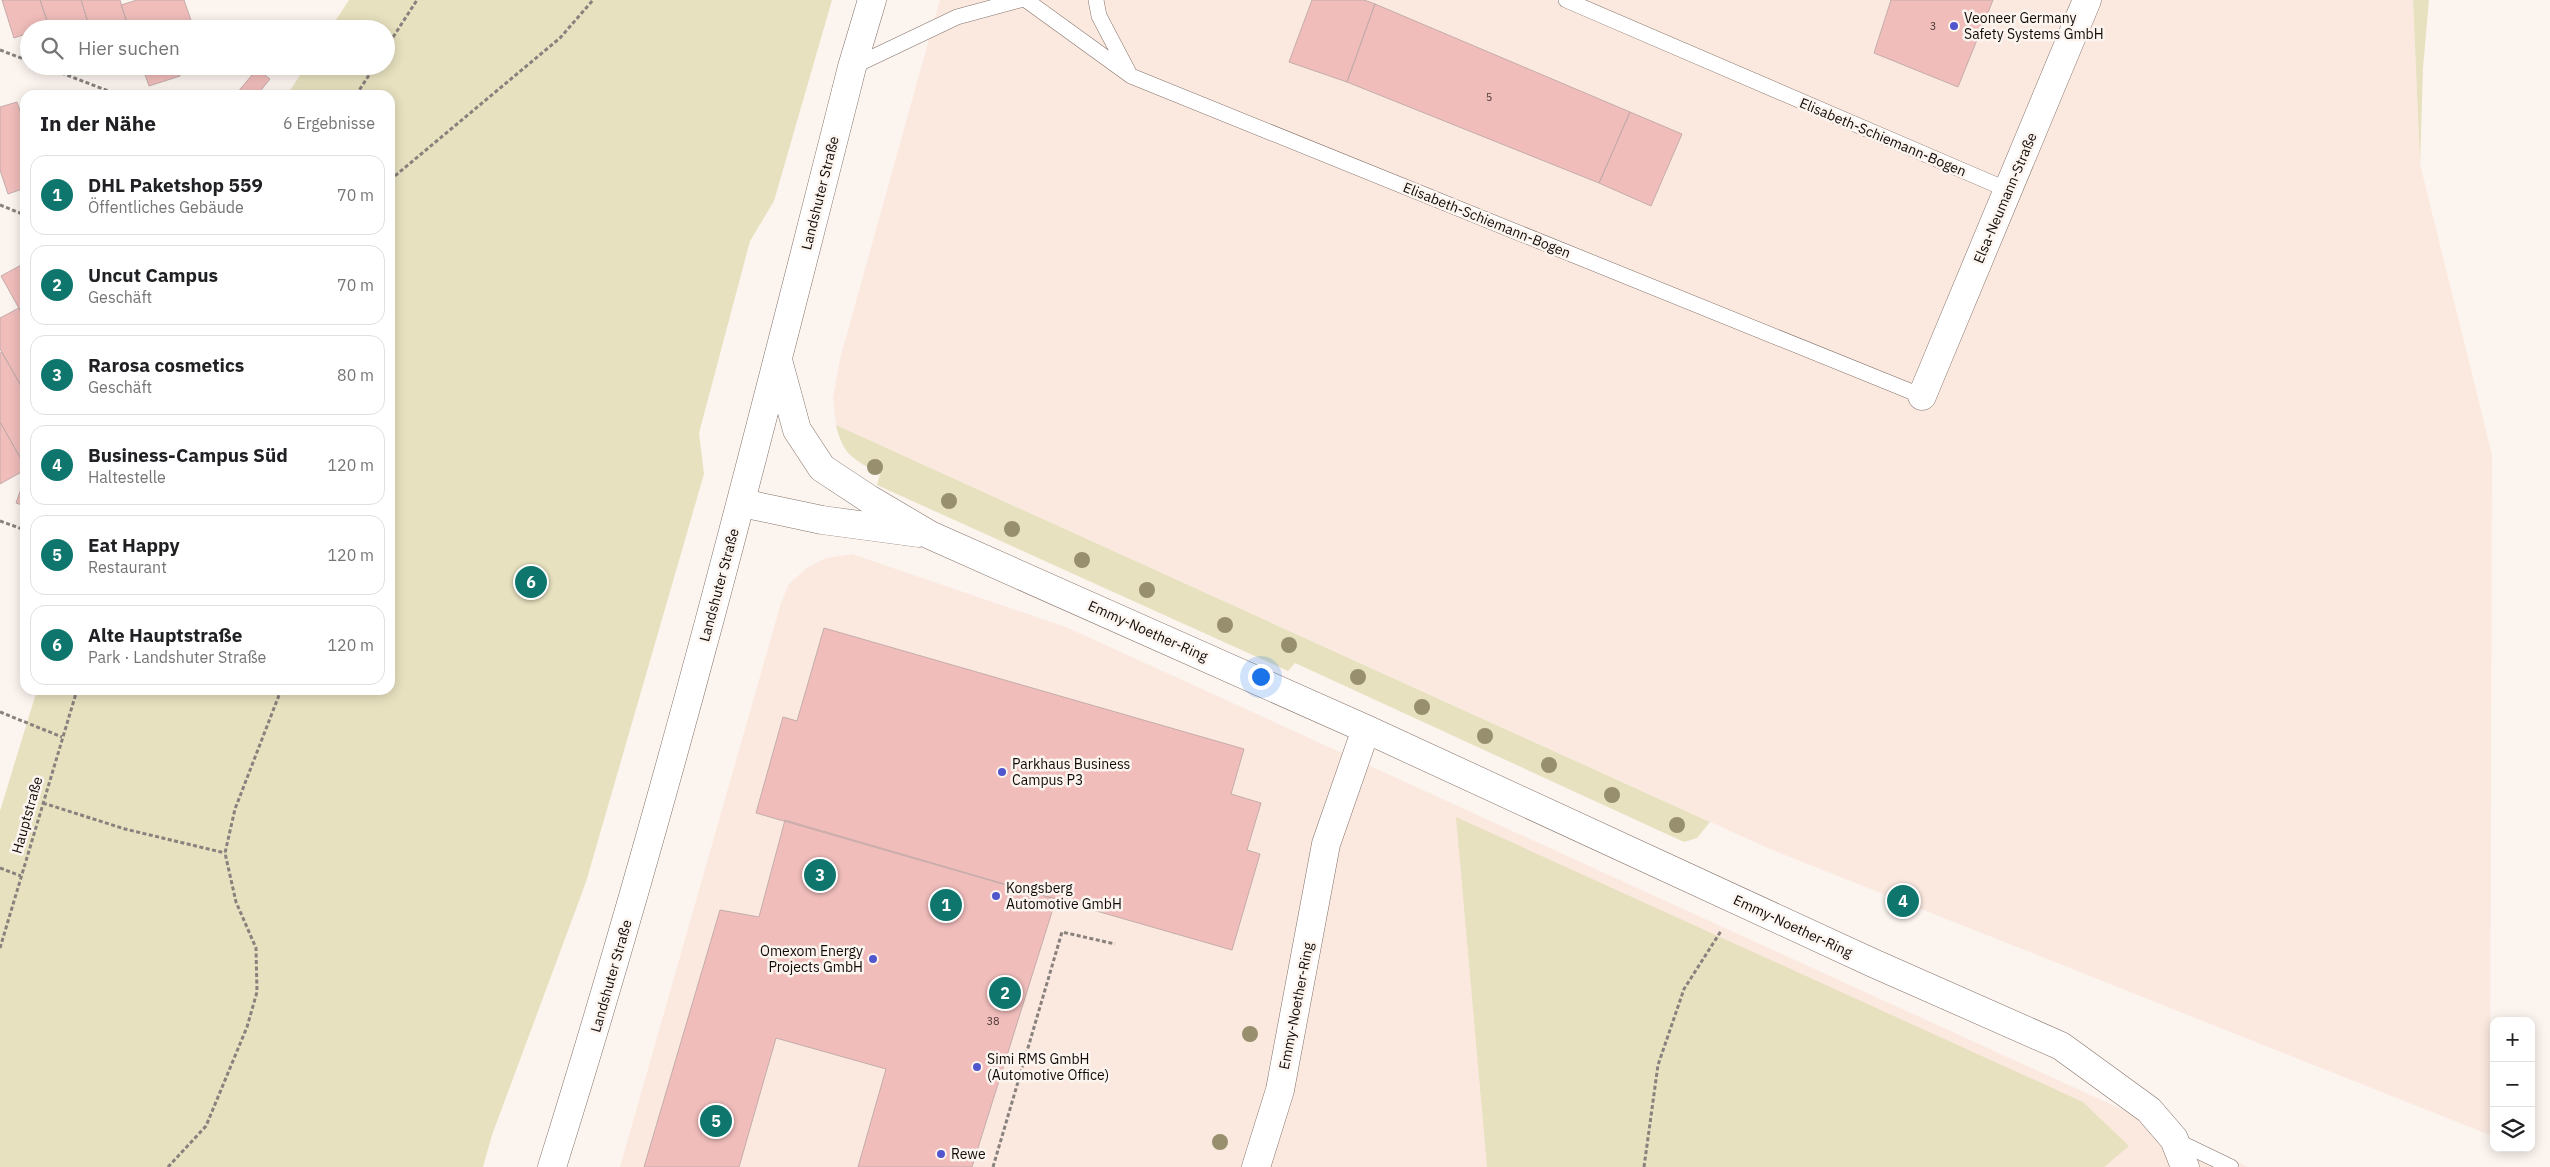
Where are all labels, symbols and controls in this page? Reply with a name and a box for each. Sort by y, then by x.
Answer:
place label: Veoneer Germany Safety Systems GmbH [1964,9,2104,43]
house number: 3 [1930,19,1936,33]
search box [20,20,395,75]
marker: Veoneer Germany Safety Systems GmbH [1948,20,1960,32]
icon: search [38,34,66,62]
text: Hier suchen [78,36,180,60]
house number: 5 [1486,90,1492,104]
street label: Elisabeth-Schiemann-Bogen [1797,94,1969,180]
text: In der Nähe [40,109,156,137]
text: 6 Ergebnisse [283,113,375,133]
street label: Elsa-Neumann-Straße [1969,130,2041,266]
street label: Landshuter Straße [797,134,843,252]
text: DHL Paketshop 559 [88,173,263,197]
street label: Elisabeth-Schiemann-Bogen [1401,178,1573,262]
text: 1 [52,185,62,205]
text: 70 m [337,185,374,205]
text: Öffentliches Gebäude [88,197,244,217]
text: Uncut Campus [88,263,218,287]
text: 2 [52,275,62,295]
text: 70 m [337,275,374,295]
text: Geschäft [88,287,152,307]
text: Rarosa cosmetics [88,353,244,377]
text: 3 [52,365,62,385]
text: 80 m [337,365,374,385]
text: Geschäft [88,377,152,397]
text: Business-Campus Süd [88,443,288,467]
text: 4 [52,455,62,475]
text: 120 m [327,455,374,475]
text: Haltestelle [88,467,166,487]
street label: Landshuter Straße [695,526,743,644]
text: Eat Happy [88,533,180,557]
text: 5 [52,545,62,565]
text: 120 m [327,545,374,565]
text: Restaurant [88,557,167,577]
pin: 6 [515,563,547,601]
street label: Emmy-Noether-Ring [1085,597,1211,666]
text: Alte Hauptstraße [88,623,243,647]
text: 6 [52,635,62,655]
text: 120 m [327,635,374,655]
text: Park · Landshuter Straße [88,647,266,667]
your location [1248,664,1274,690]
place label: Parkhaus Business Campus P3 [1012,755,1131,789]
marker: Parkhaus Business Campus P3 [996,766,1008,778]
street label: Hauptstraße [7,774,47,856]
pin: 3 [804,856,836,894]
place label: Kongsberg Automotive GmbH [1006,879,1122,913]
pin: 4 [1887,882,1919,920]
pin: 1 [930,886,962,924]
marker: Kongsberg Automotive GmbH [990,890,1002,902]
street label: Emmy-Noether-Ring [1731,891,1856,962]
street label: Landshuter Straße [586,917,636,1034]
street label: Emmy-Noether-Ring [1275,940,1317,1071]
place label: Omexom Energy Projects GmbH [760,942,863,976]
marker: Omexom Energy Projects GmbH [867,953,879,965]
pin: 2 [989,974,1021,1012]
house number: 38 [986,1014,1000,1028]
map controls [2490,1017,2535,1152]
button: + [2490,1017,2535,1062]
place label: Simi RMS GmbH (Automotive Office) [987,1050,1109,1084]
marker: Simi RMS GmbH (Automotive Office) [971,1061,983,1073]
button: − [2490,1062,2535,1107]
pin: 5 [700,1102,732,1140]
button: layers [2490,1107,2535,1152]
place label: Rewe [951,1145,986,1163]
marker: Rewe [935,1148,947,1160]

